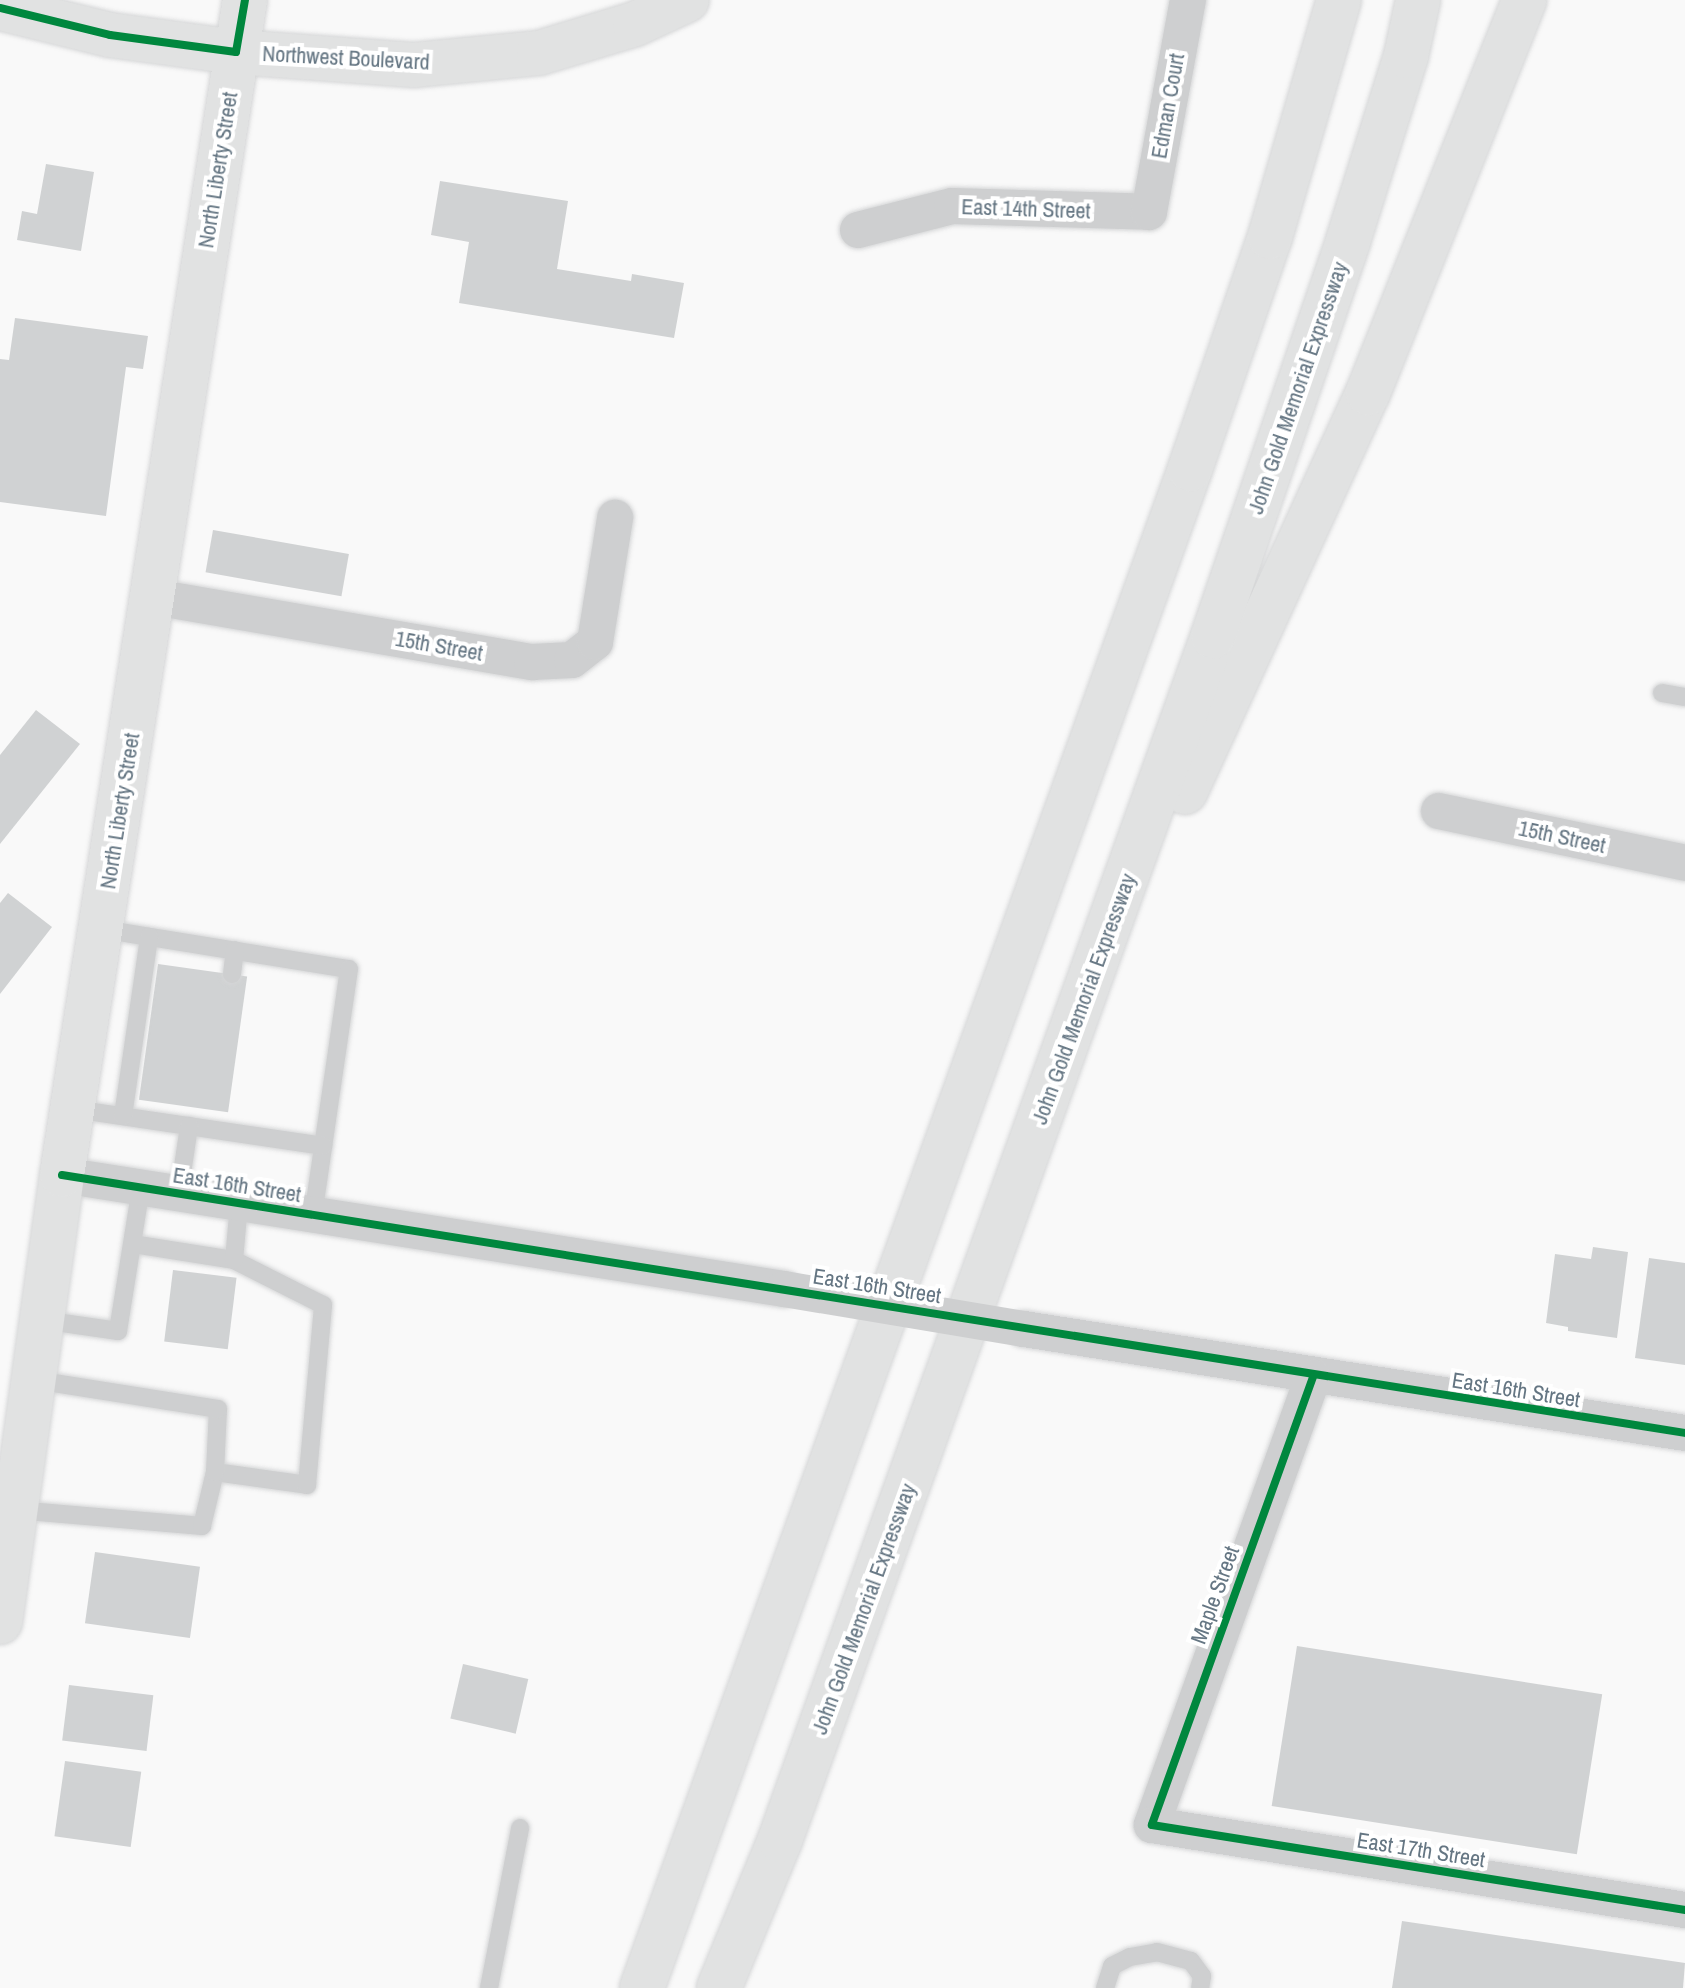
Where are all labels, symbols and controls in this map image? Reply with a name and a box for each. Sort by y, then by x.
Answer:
street label: Northwest Boulevard [262,40,430,76]
street label: Edman Court [1146,51,1190,161]
street label: North Liberty Street [193,90,243,250]
street label: East 14th Street [961,194,1091,224]
street label: John Gold Memorial Expressway [1242,259,1354,517]
street label: 15th Street [393,625,485,667]
street label: North Liberty Street [95,731,145,891]
street label: 15th Street [1516,815,1608,859]
street label: John Gold Memorial Expressway [1026,870,1142,1128]
street label: East 16th Street [171,1162,303,1208]
street label: East 16th Street [811,1263,943,1309]
street label: East 16th Street [1450,1367,1582,1413]
street label: John Gold Memorial Expressway [806,1480,922,1738]
street label: Maple Street [1185,1542,1245,1648]
street label: East 17th Street [1355,1827,1487,1873]

